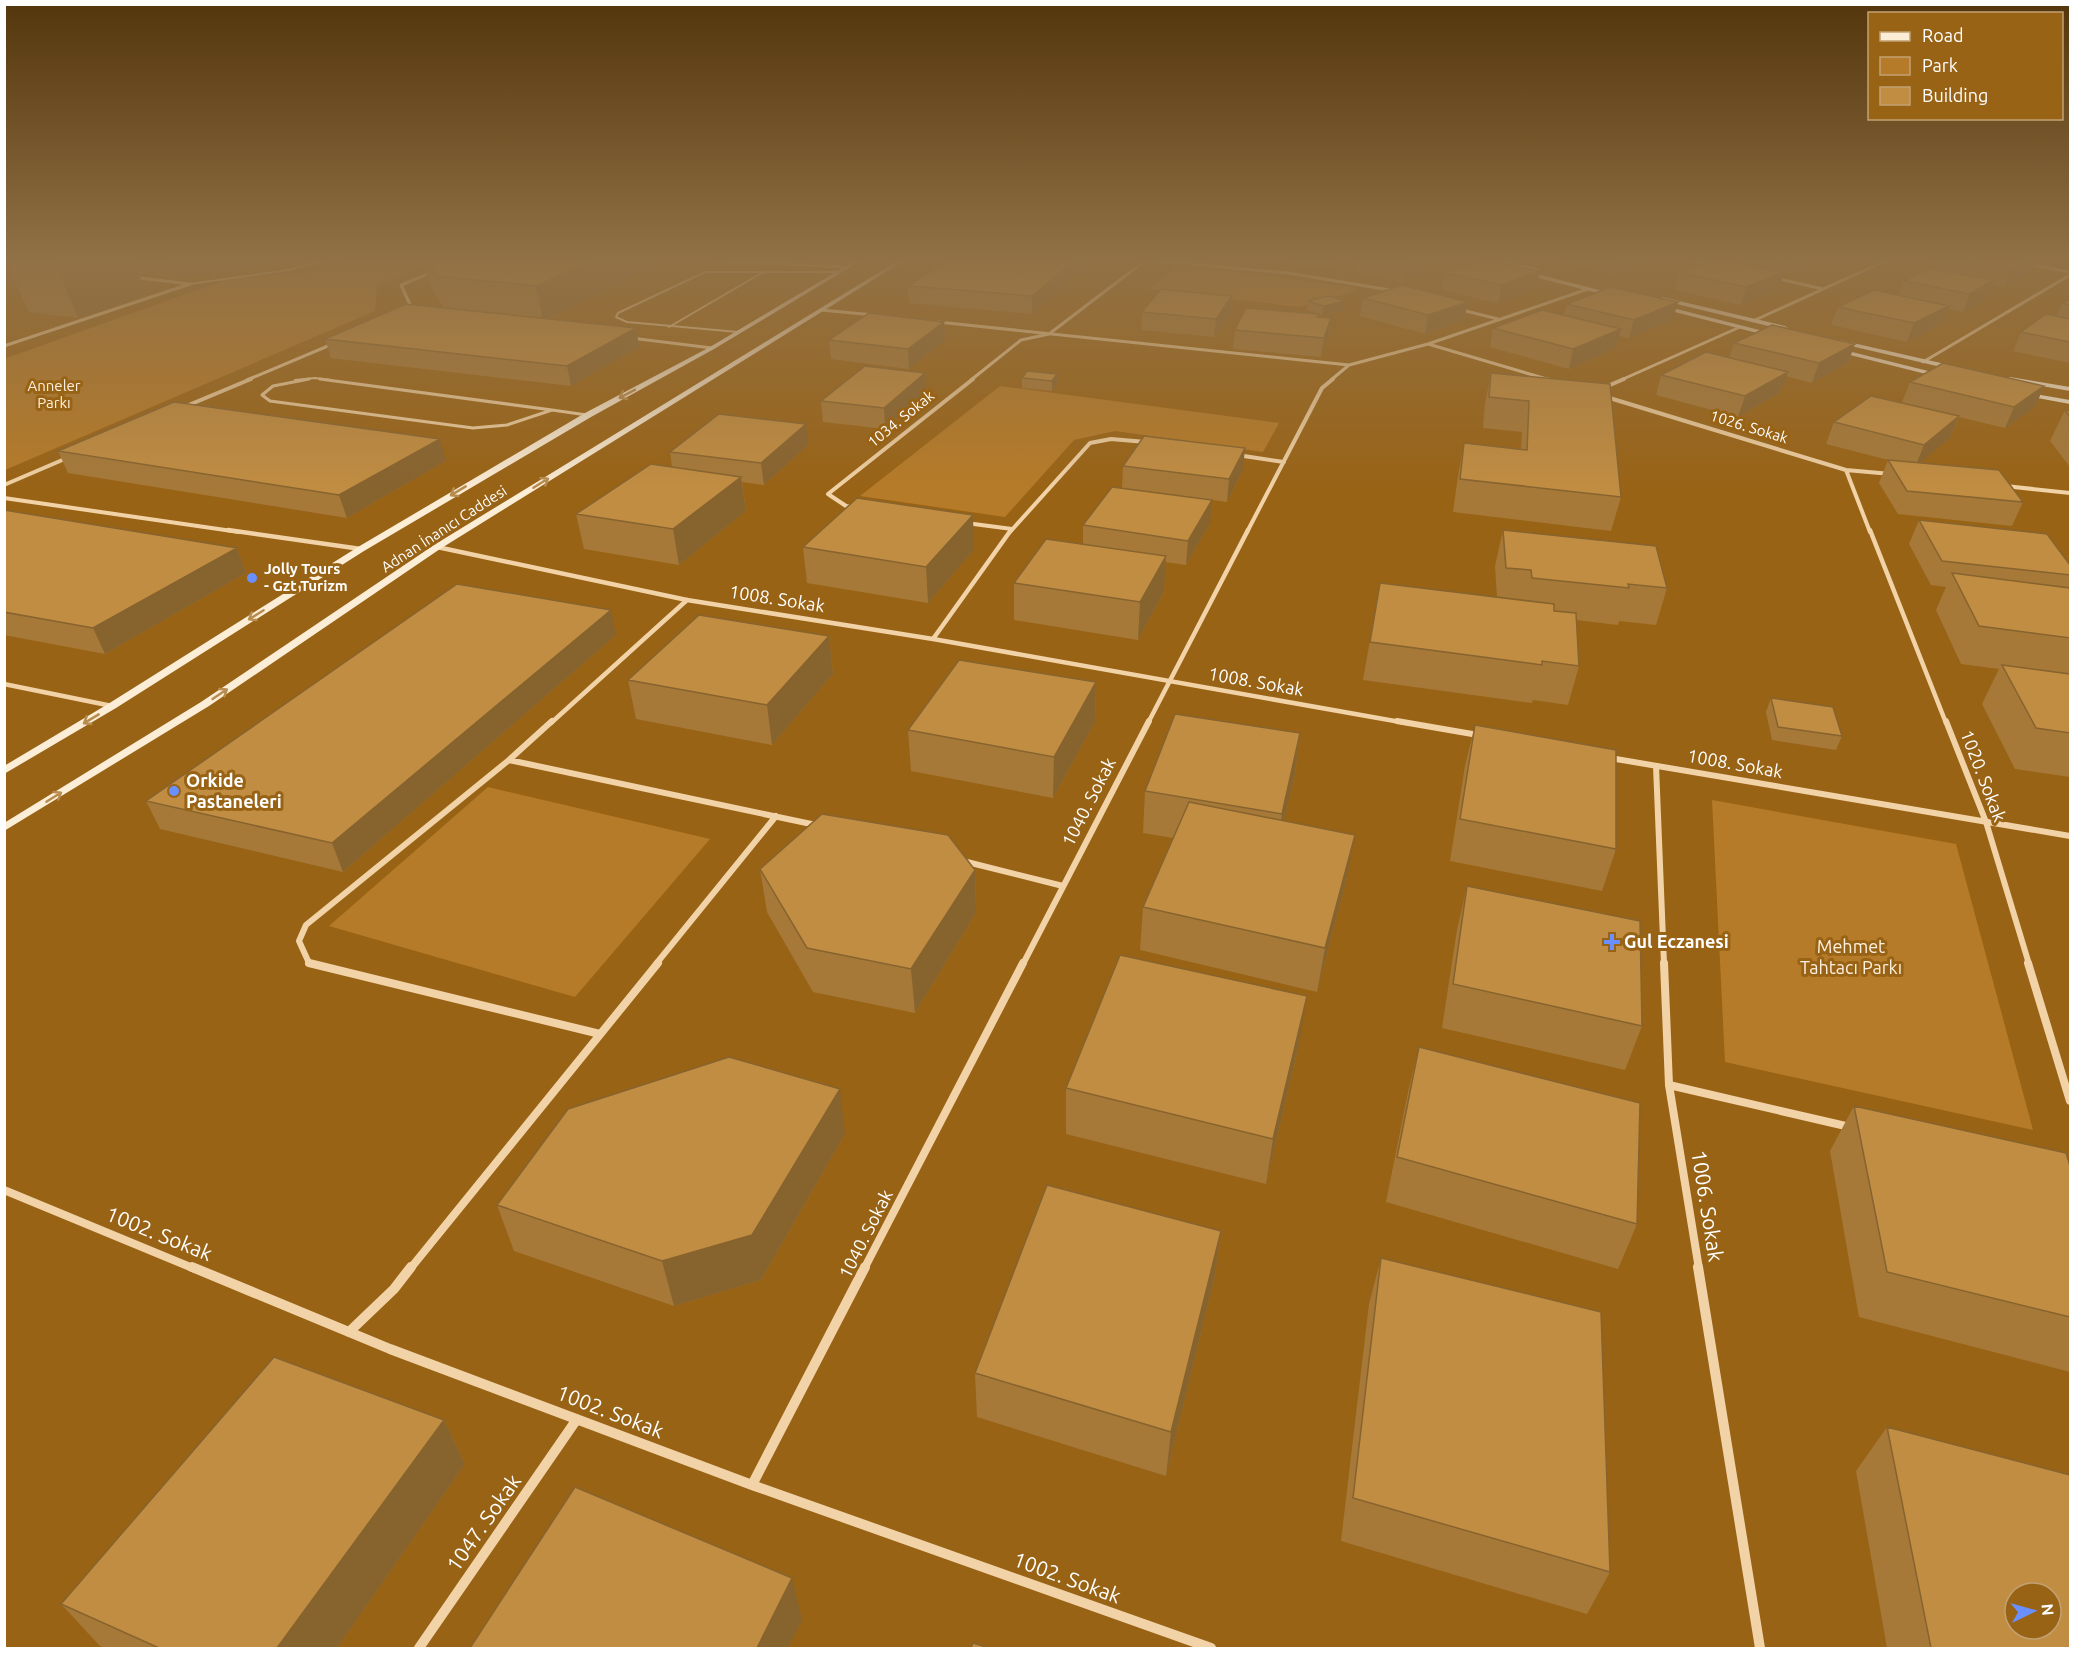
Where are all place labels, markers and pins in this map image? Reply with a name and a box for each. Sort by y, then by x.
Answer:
place label: Jolly Tours - Gzt Turizm [264,560,348,594]
marker: Jolly Tours - Gzt Turizm [245,571,259,585]
place label: Orkide Pastaneleri [186,770,282,811]
marker: Orkide Pastaneleri [167,784,181,798]
place label: Gul Eczanesi [1624,931,1729,951]
marker: Gul Eczanesi [1605,935,1619,949]

